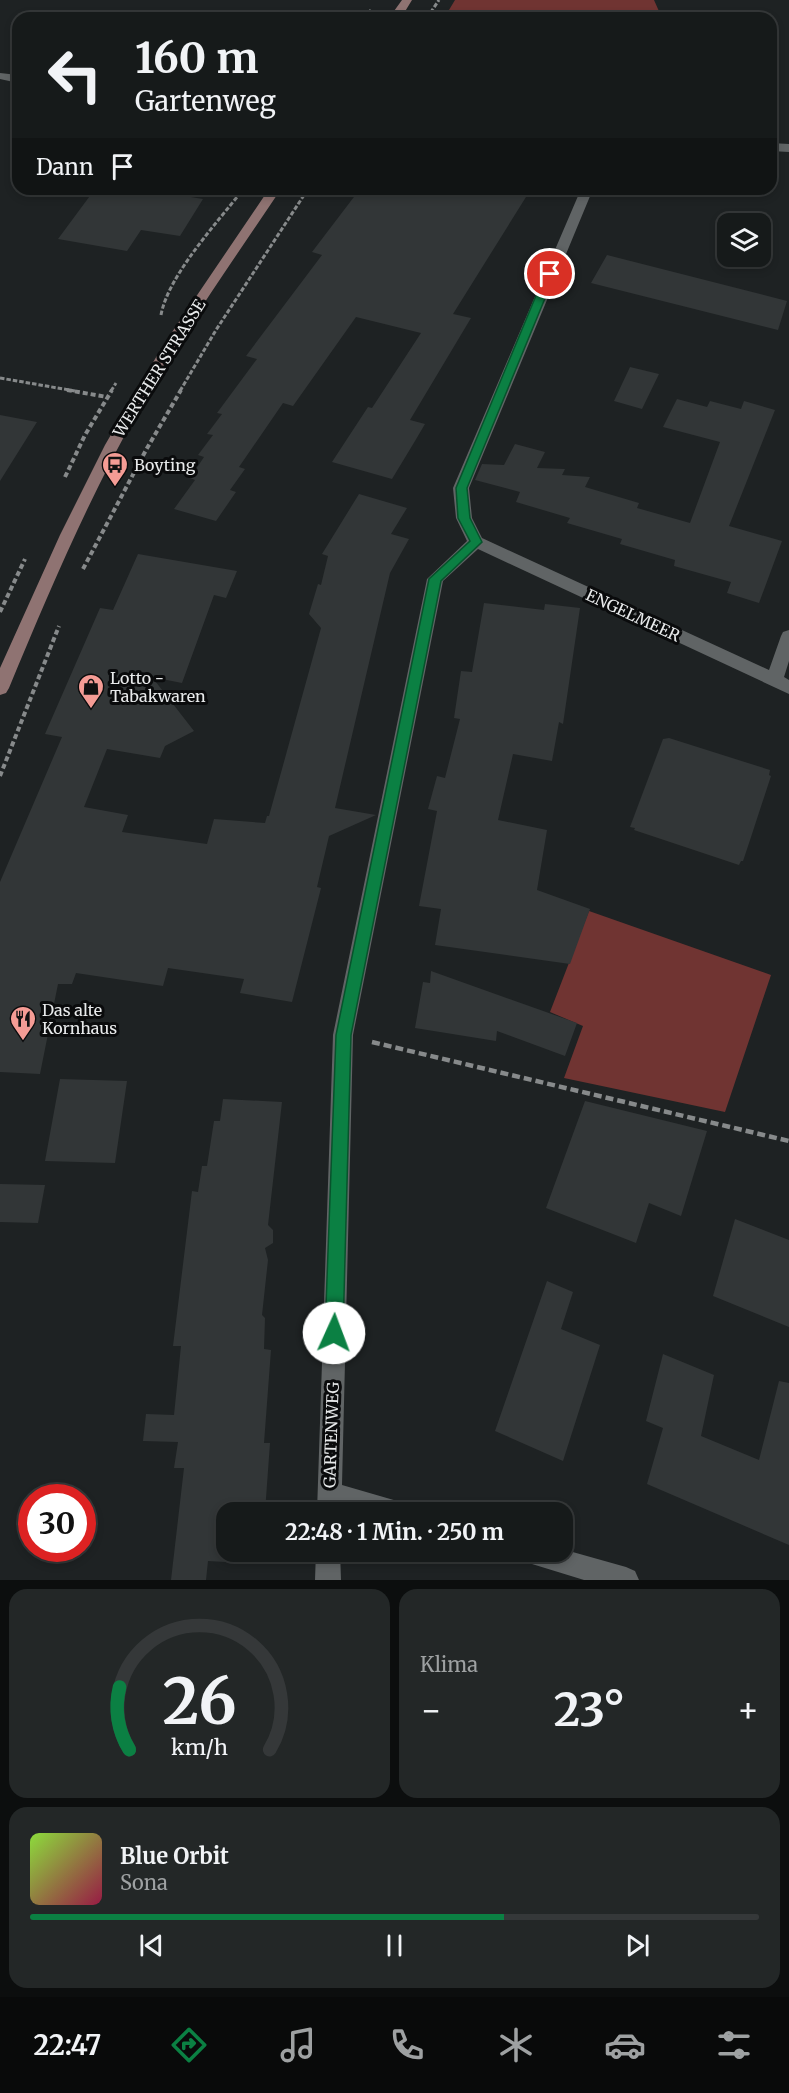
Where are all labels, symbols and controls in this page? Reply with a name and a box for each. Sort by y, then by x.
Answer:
text: 160 m [135,32,259,84]
icon: left [36,36,114,114]
text: Gartenweg [135,84,276,118]
icon: arrive [106,150,139,183]
text: Dann [36,153,94,181]
map controls [717,213,771,267]
button: layers [717,213,771,267]
pin [524,248,575,299]
icon: arrive [533,257,566,290]
street label: WERTHER STRASSE [108,295,210,441]
bus stop icon: Boyting [100,450,130,488]
place label: Boyting [134,455,196,475]
street label: ENGELMEER [583,584,684,646]
place label: Lotto - Tabakwaren [110,668,206,706]
shop icon: Lotto - Tabakwaren [76,672,106,710]
place label: Das alte Kornhaus [42,1000,117,1038]
restaurant icon: Das alte Kornhaus [8,1004,38,1042]
position arrow [302,1301,366,1365]
street label: GARTENWEG [319,1381,343,1488]
speed limit sign: 30 [18,1484,96,1562]
text: 22:48 · 1 Min. · 250 m [285,1518,504,1546]
text: Klima [420,1652,478,1677]
text: 26 [162,1663,237,1741]
text: 23° [554,1682,625,1738]
text: − [420,1690,442,1731]
text: + [737,1690,759,1731]
text: km/h [171,1735,228,1762]
text: Blue Orbit [120,1842,229,1870]
text: Sona [120,1870,168,1895]
icon: previous [135,1929,168,1962]
icon: pause [378,1929,411,1962]
icon: next [621,1929,654,1962]
icon: directions [168,2024,210,2066]
icon: music [277,2024,319,2066]
icon: phone [386,2024,428,2066]
icon: climate [495,2024,537,2066]
icon: car [604,2024,646,2066]
icon: filters [713,2024,755,2066]
text: 22:47 [34,2028,101,2062]

